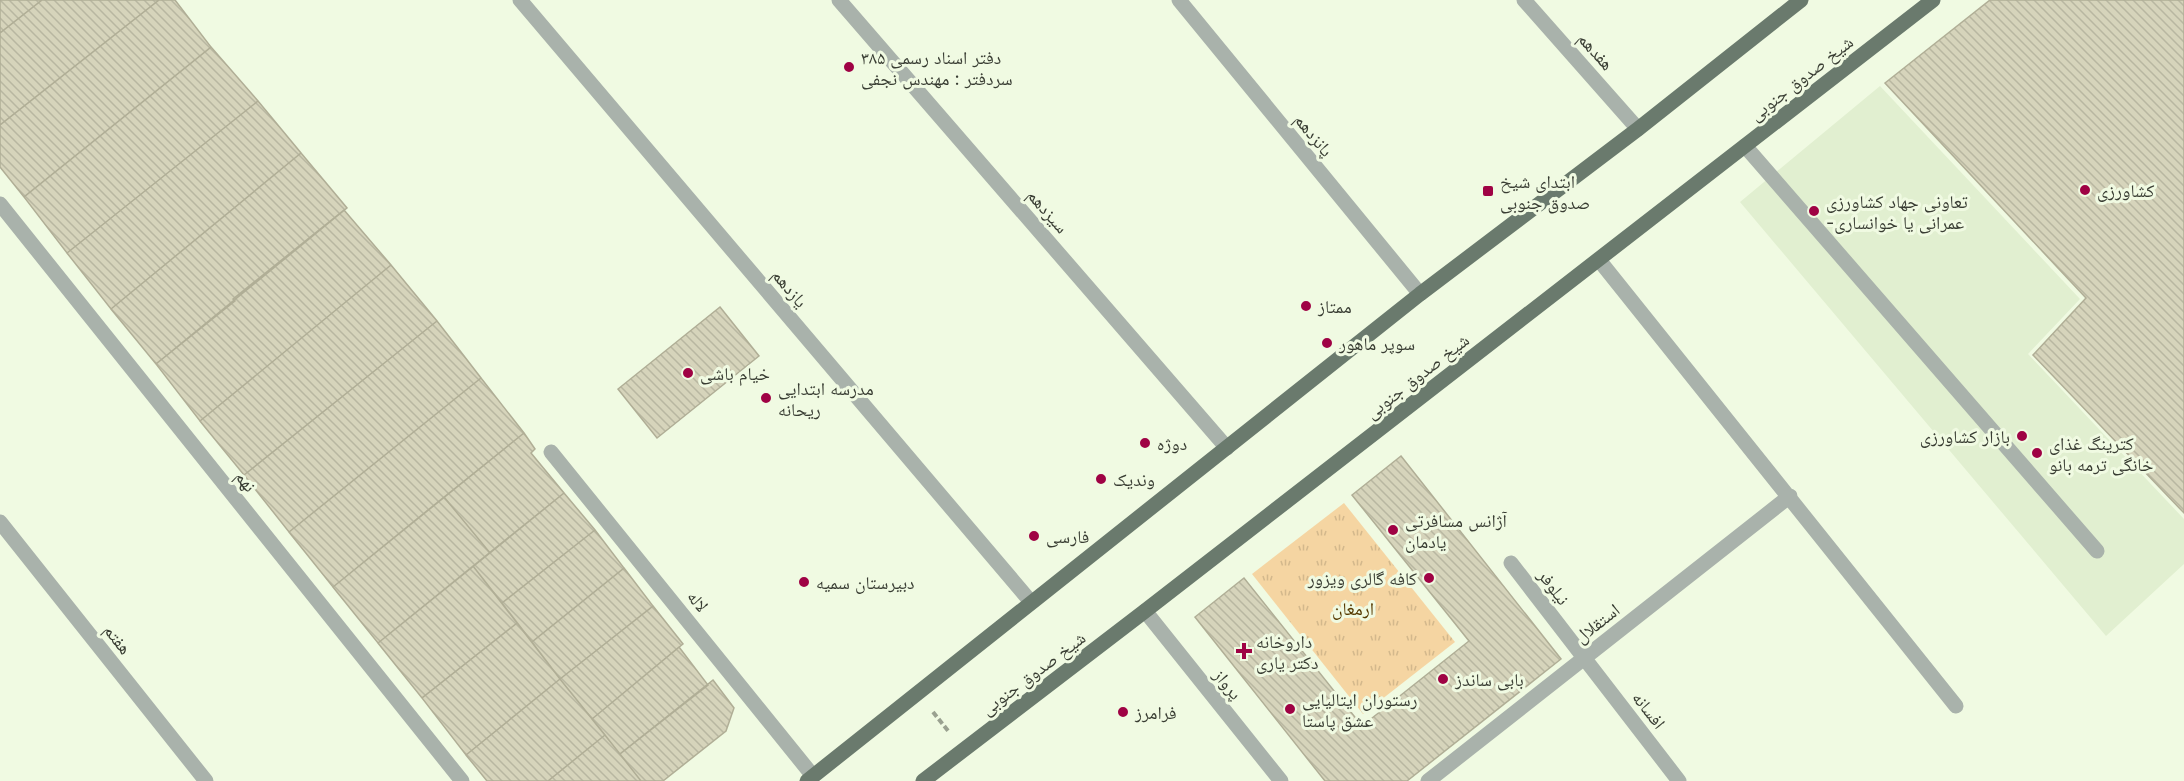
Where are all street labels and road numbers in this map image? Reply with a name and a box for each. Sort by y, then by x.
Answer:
street label: هفدهم [1572,28,1618,75]
street label: شیخ صدوق جنوبی [1745,31,1858,127]
street label: پانزدهم [1289,109,1338,162]
street label: سیزدهم [1022,185,1073,239]
street label: یازدهم [766,264,812,313]
street label: شیخ صدوق جنوبی [1361,329,1474,425]
street label: نهم [230,466,261,497]
street label: نیلوفر [1533,564,1574,609]
street label: لاله [683,586,713,616]
street label: استقلال [1570,599,1624,648]
street label: هفتم [98,620,136,659]
street label: شیخ صدوق جنوبی [977,627,1091,721]
street label: پرواز [1208,664,1247,704]
street label: افسانه [1628,687,1670,733]

